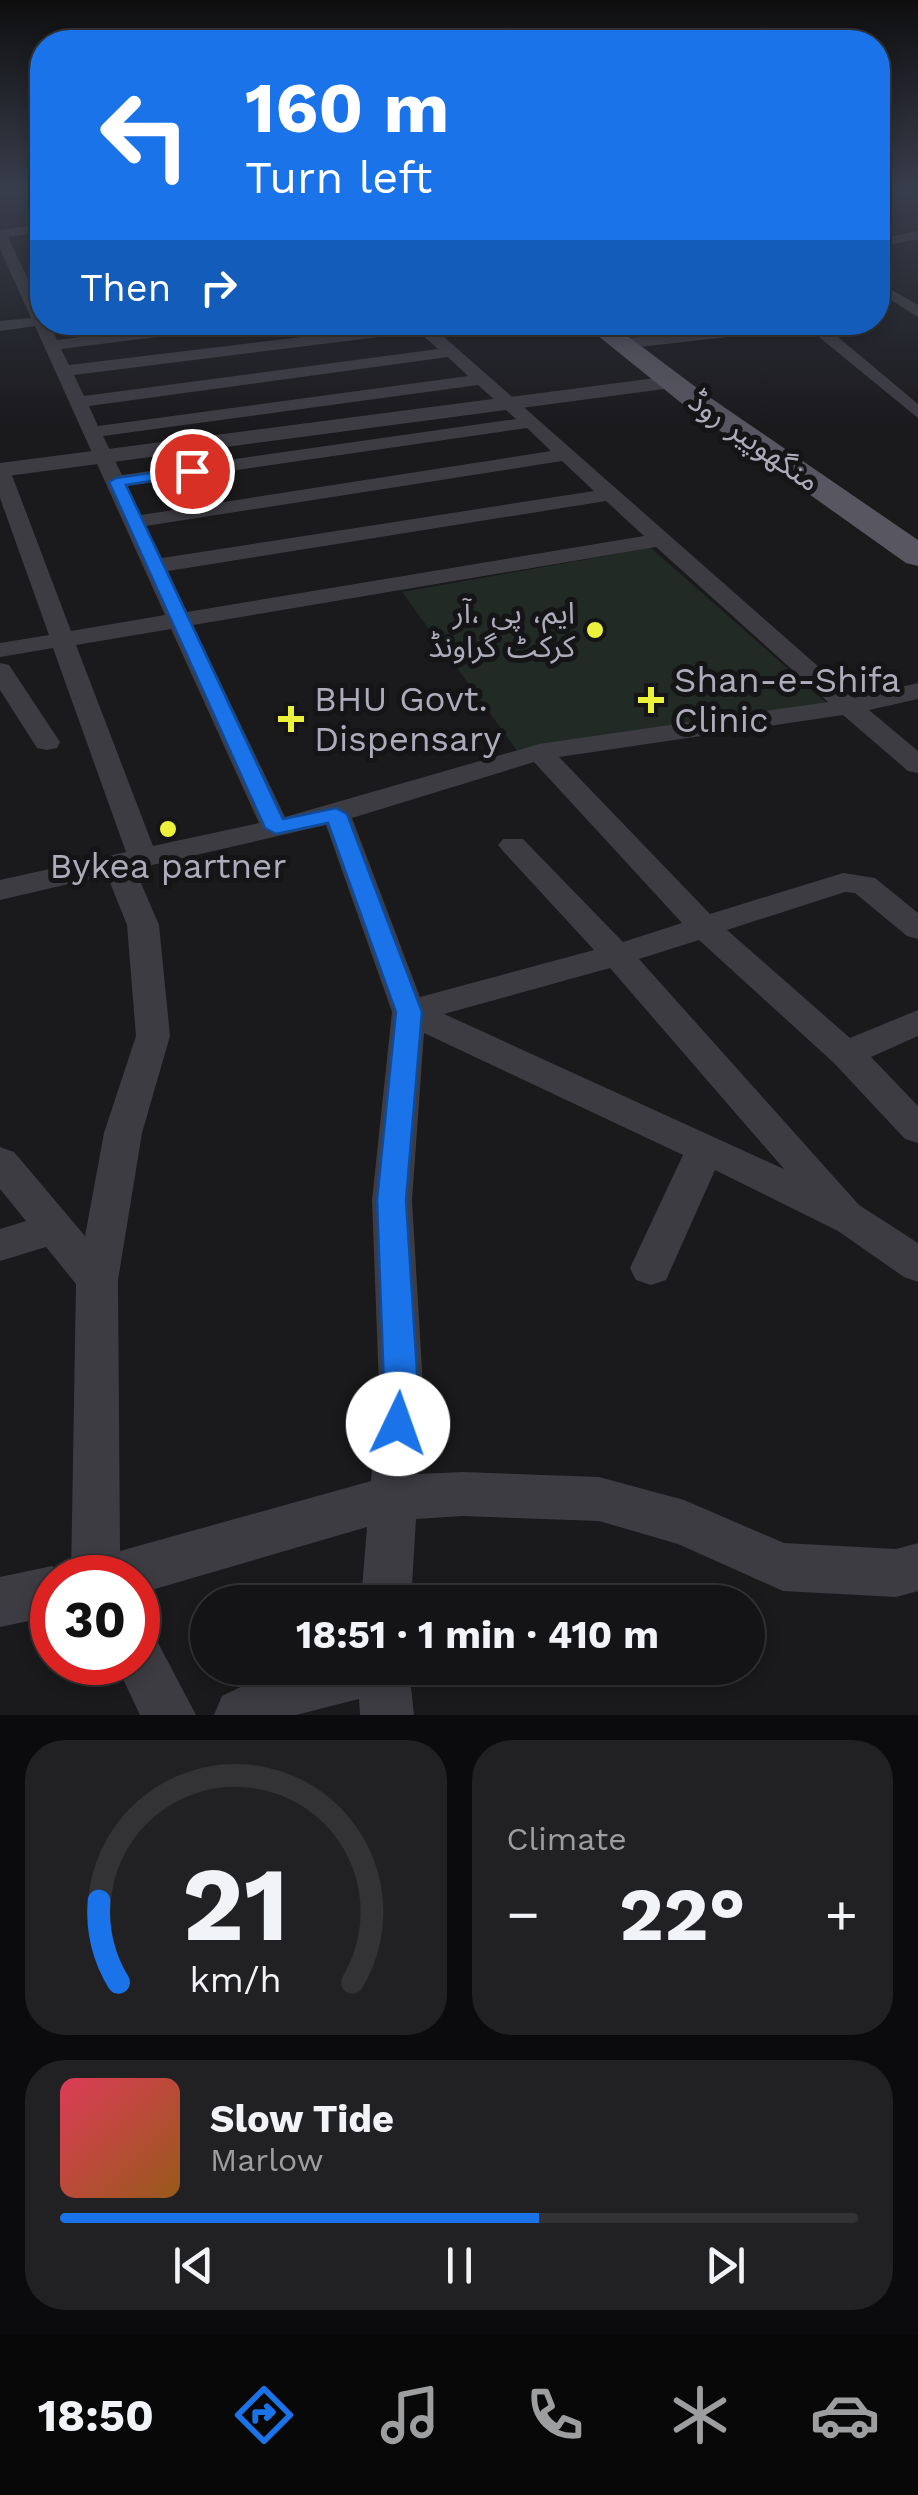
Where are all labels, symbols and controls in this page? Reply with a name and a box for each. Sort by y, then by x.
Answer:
text: 160 m [245,67,449,149]
icon: left [80,70,210,200]
text: Turn left [245,151,432,204]
icon: right [191,260,246,315]
text: Then [80,266,171,310]
street label: منگھوپیر روڈ [681,383,826,500]
pin [150,429,235,514]
icon: arrive [165,444,220,499]
place label: ایم، پی ،آر کرکٹ گراونڈ [429,595,576,664]
marker: ایم، پی ،آر کرکٹ گراونڈ [584,619,606,641]
place label: Shan-e-Shifa Clinic [674,659,901,741]
place label: BHU Govt. Dispensary [314,678,501,760]
marker: Shan-e-Shifa Clinic [638,687,664,713]
marker: BHU Govt. Dispensary [278,706,304,732]
marker: Bykea partner [157,818,179,840]
place label: Bykea partner [49,845,287,887]
position arrow [346,1372,450,1476]
speed limit sign: 30 [30,1555,160,1685]
text: 18:51 · 1 min · 410 m [296,1613,659,1657]
text: Climate [507,1820,627,1858]
text: 21 [182,1843,289,1965]
text: 22° [619,1870,746,1958]
text: − [507,1882,540,1946]
text: + [825,1882,858,1946]
text: km/h [190,1959,282,2001]
text: Slow Tide [210,2097,394,2141]
text: Marlow [210,2141,324,2179]
icon: previous [166,2238,221,2293]
icon: pause [432,2238,487,2293]
icon: next [698,2238,753,2293]
icon: directions [229,2380,299,2450]
icon: music [375,2380,445,2450]
icon: phone [520,2380,590,2450]
icon: climate [665,2380,735,2450]
icon: car [810,2380,880,2450]
text: 18:50 [38,2389,154,2442]

